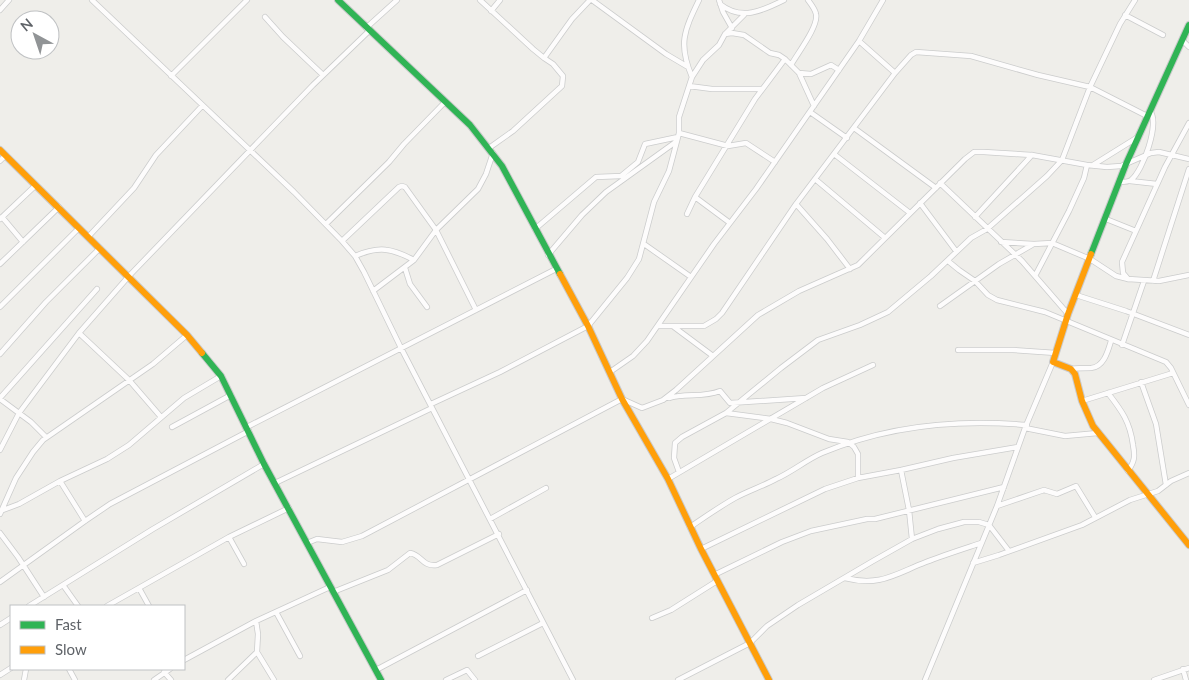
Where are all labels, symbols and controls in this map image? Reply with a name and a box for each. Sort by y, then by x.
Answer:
north arrow [10,10,60,60]
text: N [17,15,36,35]
legend [10,605,185,670]
text: Fast [55,615,82,633]
text: Slow [55,640,87,658]

